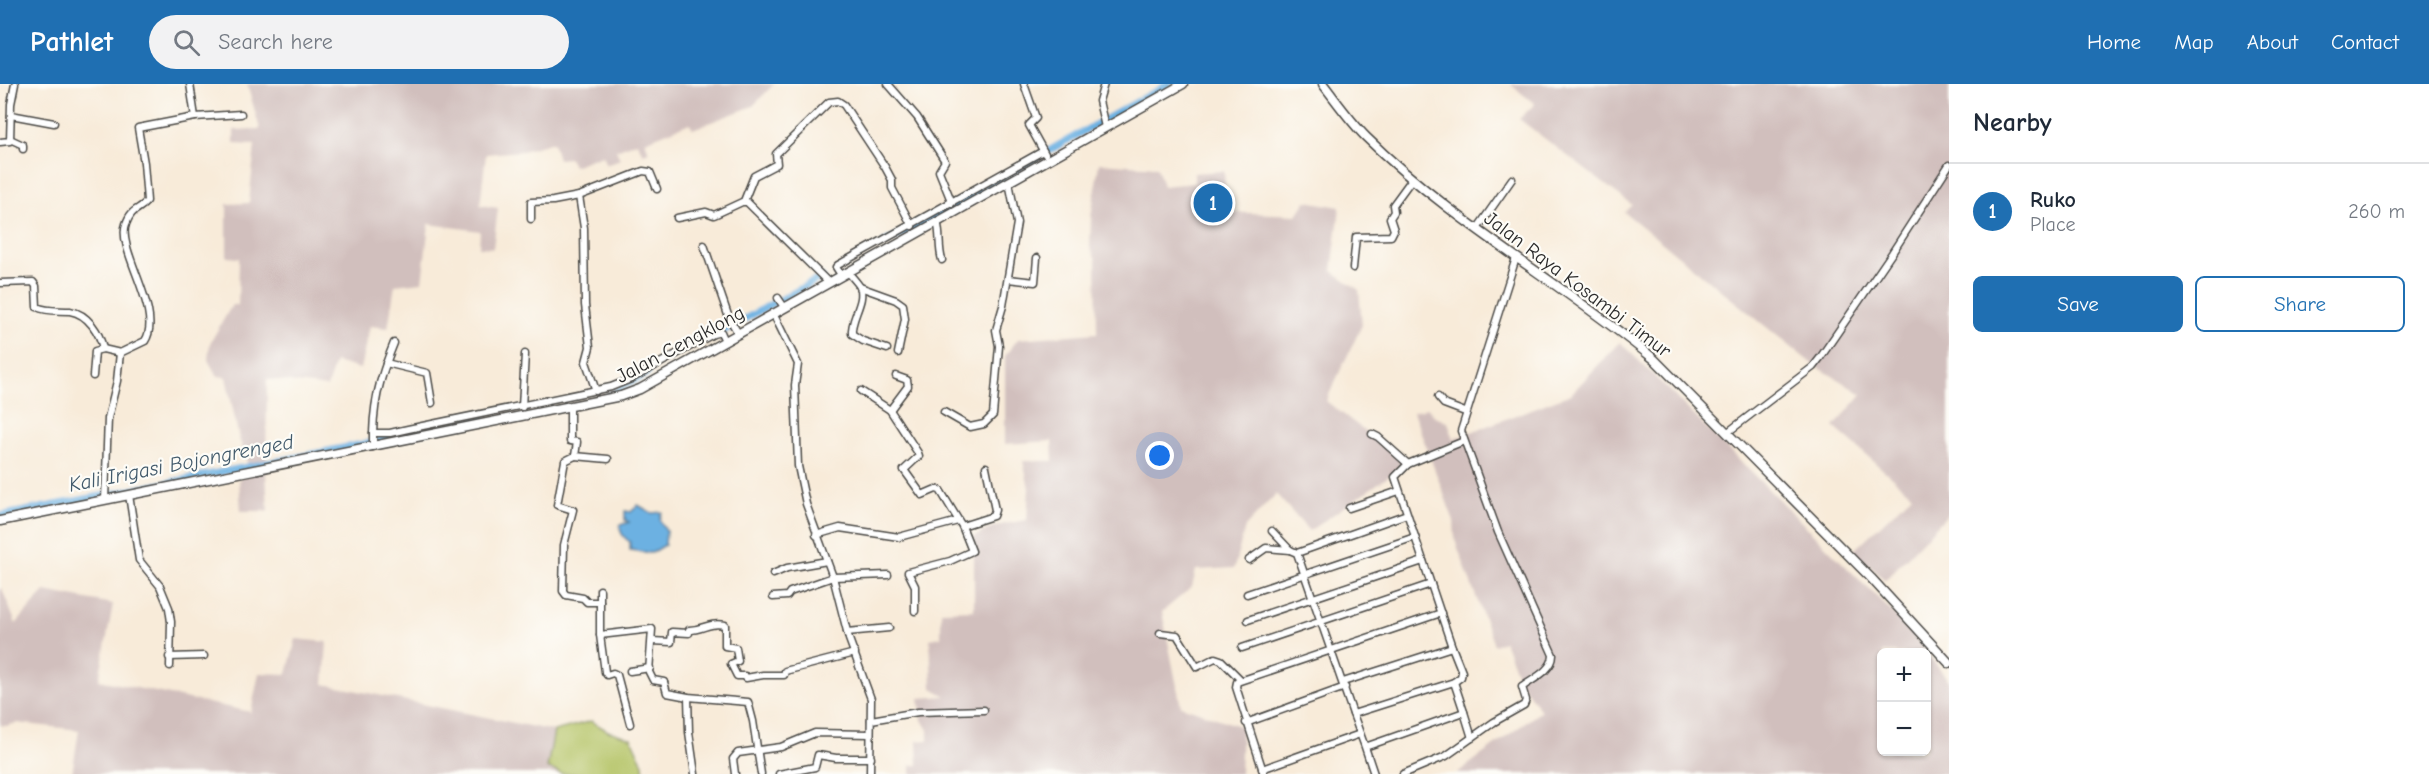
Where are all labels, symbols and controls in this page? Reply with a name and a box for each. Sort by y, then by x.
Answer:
search box [149,15,569,69]
text: Pathlet [30,26,113,58]
icon: search [170,26,203,59]
text: Search here [218,29,333,55]
text: Home [2087,30,2141,54]
text: Map [2174,30,2214,54]
text: About [2247,30,2298,54]
text: Contact [2331,30,2399,54]
text: Nearby [1973,108,2052,138]
pin: 1 [1194,180,1232,226]
text: Ruko [2030,187,2076,213]
text: 1 [1989,200,1996,223]
text: 260 m [2348,200,2405,223]
street label: Jalan Raya Kosambi Timur [1480,207,1676,362]
text: Place [2030,213,2076,236]
button: Save [1973,276,2183,332]
button: Share [2195,276,2405,332]
street label: Jalan Cengklong [612,301,748,388]
water label: Kali Irigasi Bojongrenged [67,429,296,497]
your location [1145,441,1174,470]
map controls [1877,648,1931,756]
button: + [1877,648,1931,702]
button: − [1877,702,1931,756]

